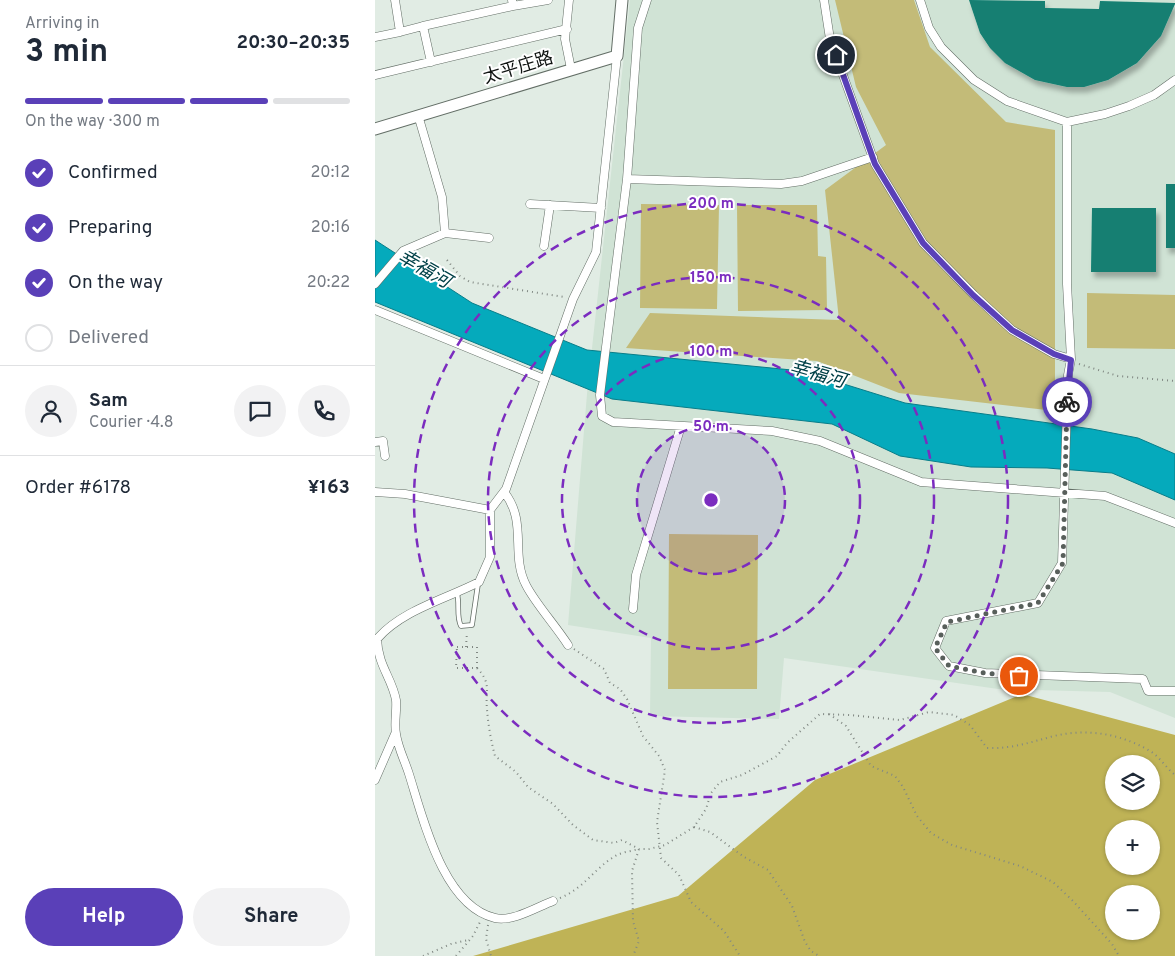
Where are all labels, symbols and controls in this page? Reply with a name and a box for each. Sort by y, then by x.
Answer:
text: Arriving in [25,14,100,34]
text: 20:30–20:35 [236,31,350,55]
text: 3 min [25,33,108,73]
pin [815,34,857,76]
icon: home [822,41,850,69]
street label: 太平庄路 [481,47,556,90]
text: On the way · 300 m [25,112,160,132]
icon: check [25,159,53,187]
text: Confirmed [68,161,158,185]
text: 20:12 [311,163,350,183]
text: 200 m [688,195,734,214]
icon: check [25,214,53,242]
text: Preparing [68,216,152,240]
text: 20:16 [311,218,350,238]
water label: 幸福河 [393,245,458,296]
icon: check [25,269,53,297]
text: 150 m [690,269,732,288]
text: On the way [68,271,163,295]
text: 20:22 [307,273,350,293]
text: Delivered [68,326,149,350]
text: 100 m [690,343,732,362]
water label: 幸福河 [787,356,852,395]
courier [1042,377,1092,427]
button: person [25,385,77,437]
button: chat [234,385,286,437]
button: phone [298,385,350,437]
icon: bike [1053,388,1081,416]
text: Sam [89,389,128,413]
text: Courier · 4.8 [89,413,173,433]
text: 50 m [693,418,729,437]
text: Order #6178 [25,476,131,500]
text: ¥163 [308,476,350,500]
centre of rings [702,491,720,509]
pin [998,655,1040,697]
icon: bag [1005,662,1033,690]
map controls [1105,755,1160,940]
button: layers [1105,755,1160,810]
button: + [1105,820,1160,875]
button: − [1105,885,1160,940]
button: Help [25,888,183,946]
button: Share [193,888,350,946]

